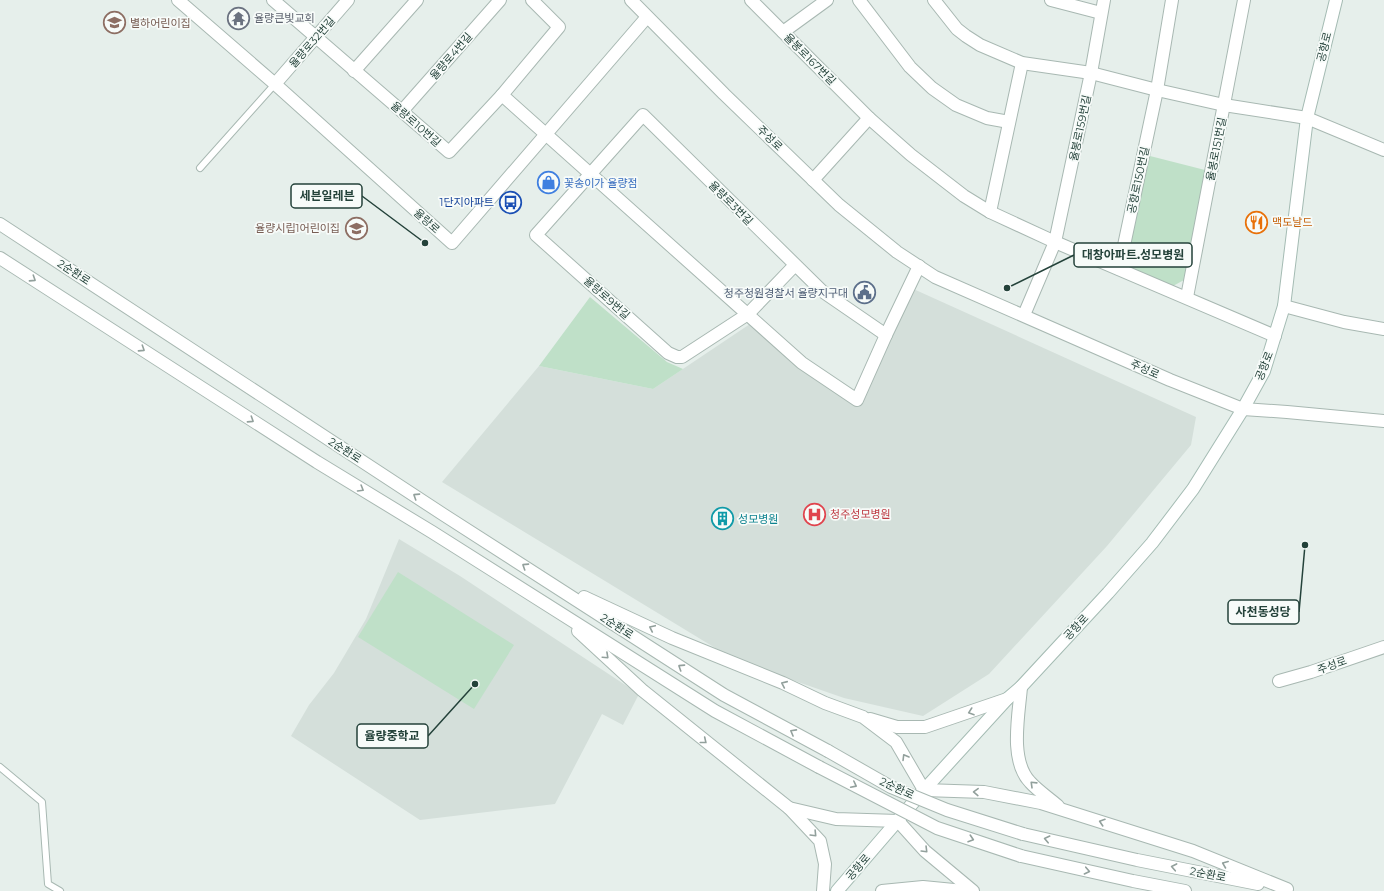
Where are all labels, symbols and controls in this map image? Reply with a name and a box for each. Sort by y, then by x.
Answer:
temple icon: 율량큰빛교회 [225,5,251,31]
school or university icon: 별하어린이집 [101,10,127,36]
place label: 율량큰빛교회 [254,11,315,25]
street label: 율량로32번길 [286,14,338,70]
place label: 별하어린이집 [130,16,191,30]
street label: 율량로4번길 [427,30,475,82]
street label: 율봉로167번길 [781,30,839,88]
street label: 공항로 [1314,31,1334,63]
street label: 율봉로159번길 [1066,94,1094,162]
street label: 율량로10번길 [388,98,444,150]
street label: 율봉로151번길 [1203,116,1229,182]
street label: 주성로 [754,122,786,154]
street label: 공항로150번길 [1124,145,1152,215]
shop icon: 꽃송이가 율량점 [535,170,561,196]
place label: 꽃송이가 율량점 [564,176,638,190]
street label: 율량로3번길 [706,178,756,228]
callout: 세븐일레븐 [291,184,362,208]
text: 세븐일레븐 [299,188,355,203]
bus stop icon: 1단지아파트 [497,189,523,215]
place label: 1단지아파트 [439,195,494,209]
street label: 율량로 [411,206,443,236]
restaurant icon: 맥도날드 [1244,209,1270,235]
school or university icon: 율량시립1어린이집 [343,215,369,241]
place label: 맥도날드 [1272,215,1312,229]
place label: 율량시립1어린이집 [255,221,340,235]
callout: 대창아파트.성모병원 [1074,243,1192,267]
text: 대창아파트.성모병원 [1082,247,1184,262]
street label: 2순환로 [55,256,93,288]
one-way arrow [28,274,35,281]
street label: 율량로9번길 [581,274,633,322]
public building icon: 청주청원경찰서 율량지구대 [851,280,877,306]
place label: 청주청원경찰서 율량지구대 [724,286,848,300]
one-way arrow [138,345,145,352]
street label: 공항로 [1252,349,1276,383]
street label: 주성로 [1128,356,1162,382]
one-way arrow [247,415,254,422]
street label: 2순환로 [326,434,364,466]
one-way arrow [357,484,364,491]
one-way arrow [413,493,420,500]
hospital icon: 청주성모병원 [802,501,828,527]
building icon: 성모병원 [709,506,735,532]
place label: 청주성모병원 [830,507,891,521]
place label: 성모병원 [738,512,778,526]
one-way arrow [522,563,529,571]
callout: 사천동성당 [1228,600,1299,624]
text: 사천동성당 [1235,604,1291,619]
street label: 2순환로 [598,610,636,642]
street label: 공항로 [1061,611,1091,643]
one-way arrow [648,625,656,633]
one-way arrow [601,652,608,659]
street label: 주성로 [1315,653,1349,677]
one-way arrow [678,664,685,672]
one-way arrow [781,680,788,688]
one-way arrow [967,707,974,716]
callout: 율량중학교 [357,724,428,748]
text: 율량중학교 [364,728,420,743]
one-way arrow [790,730,798,737]
one-way arrow [700,736,707,743]
one-way arrow [902,754,909,761]
street label: 2순환로 [877,774,917,802]
one-way arrow [849,780,857,787]
one-way arrow [1030,781,1038,789]
one-way arrow [973,788,979,796]
one-way arrow [1099,818,1106,827]
one-way arrow [809,829,816,837]
one-way arrow [968,835,975,843]
one-way arrow [1044,836,1050,844]
one-way arrow [920,845,928,852]
street label: 공항로 [843,851,873,883]
one-way arrow [1222,861,1229,869]
one-way arrow [1171,864,1177,872]
street label: 2순환로 [1189,864,1227,884]
one-way arrow [1084,866,1090,874]

